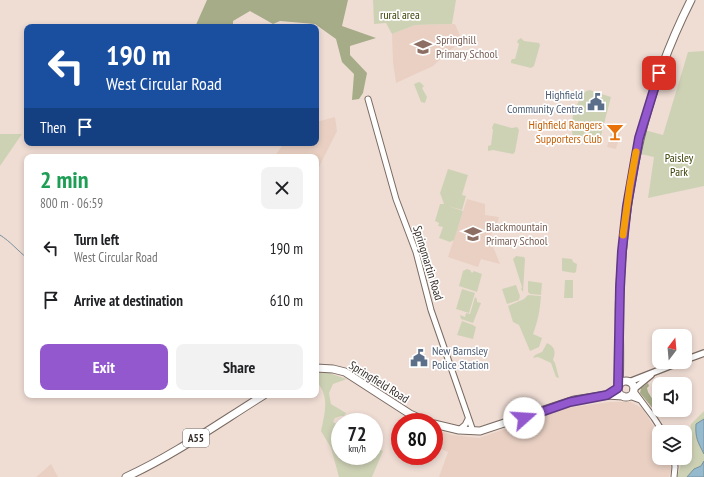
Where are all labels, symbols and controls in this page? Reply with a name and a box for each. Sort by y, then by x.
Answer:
park label: rural area [380,7,420,22]
place label: Springhill Primary School [436,32,498,61]
text: 190 m [106,36,170,73]
school or university icon: Springhill Primary School [413,37,433,57]
icon: left [40,40,92,92]
pin [642,56,676,90]
icon: arrive [648,62,670,84]
text: West Circular Road [106,72,222,95]
place label: Highfield Community Centre [507,87,583,116]
public building icon: Highfield Community Centre [586,92,606,112]
icon: arrive [74,116,96,138]
place label: Highfield Rangers Supporters Club [528,117,602,146]
text: Then [40,118,66,137]
bar icon: Highfield Rangers Supporters Club [605,122,625,142]
park label: Paisley Park [665,150,694,179]
text: 2 min [40,164,88,195]
button: close [261,167,303,209]
text: 800 m · 06:59 [40,195,103,212]
place label: Blackmountain Primary School [486,219,548,248]
street label: Springmartin Road [410,224,447,302]
school or university icon: Blackmountain Primary School [463,224,483,244]
text: Turn left [74,230,119,249]
icon: left [40,237,62,259]
text: 190 m [270,239,303,258]
text: West Circular Road [74,249,158,266]
icon: arrive [40,289,62,311]
text: Arrive at destination [74,291,183,310]
text: 610 m [270,291,303,310]
north arrow [652,329,692,369]
map controls [652,329,692,465]
place label: New Barnsley Police Station [432,343,489,372]
button: Exit [40,344,168,390]
button: Share [176,344,303,390]
public building icon: New Barnsley Police Station [409,348,429,368]
street label: Springfield Road [346,357,412,406]
button: sound [652,377,692,417]
position arrow [503,397,545,439]
speed limit sign: 80 [391,413,443,465]
text: 72 [347,421,367,447]
button: layers [652,425,692,465]
road number: A55 [183,429,209,447]
text: km/h [348,442,366,455]

